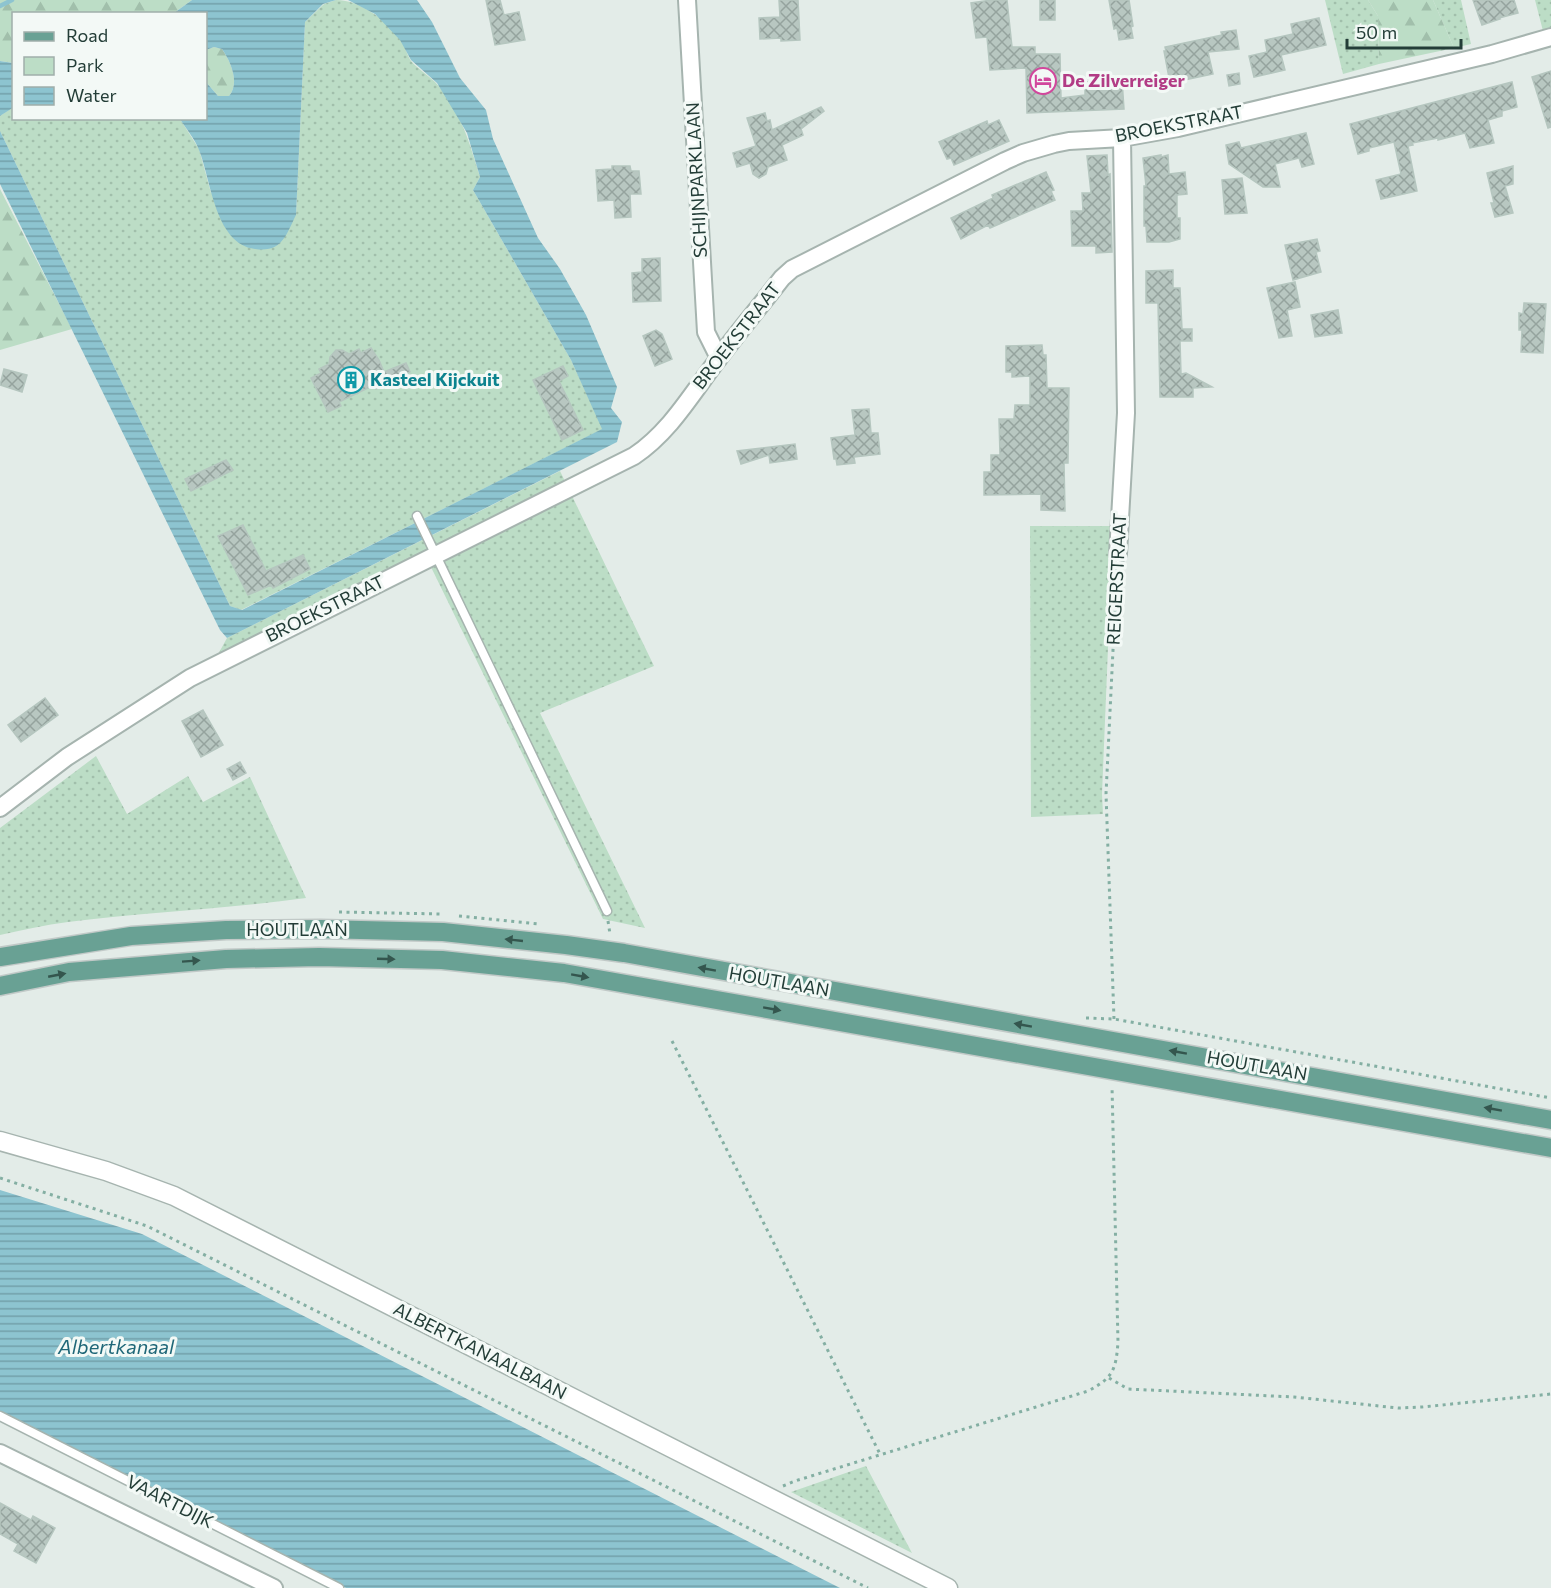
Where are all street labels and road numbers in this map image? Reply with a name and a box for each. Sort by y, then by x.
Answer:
street label: BROEKSTRAAT [1113,100,1245,146]
street label: SCHIJNPARKLAAN [681,102,711,258]
street label: BROEKSTRAAT [688,278,785,393]
street label: REIGERSTRAAT [1102,512,1130,646]
street label: BROEKSTRAAT [261,570,388,646]
street label: HOUTLAAN [246,918,348,940]
street label: HOUTLAAN [727,961,831,1001]
street label: HOUTLAAN [1205,1045,1309,1085]
street label: ALBERTKANAALBAAN [390,1297,571,1403]
street label: VAARTDIJK [123,1470,218,1532]

